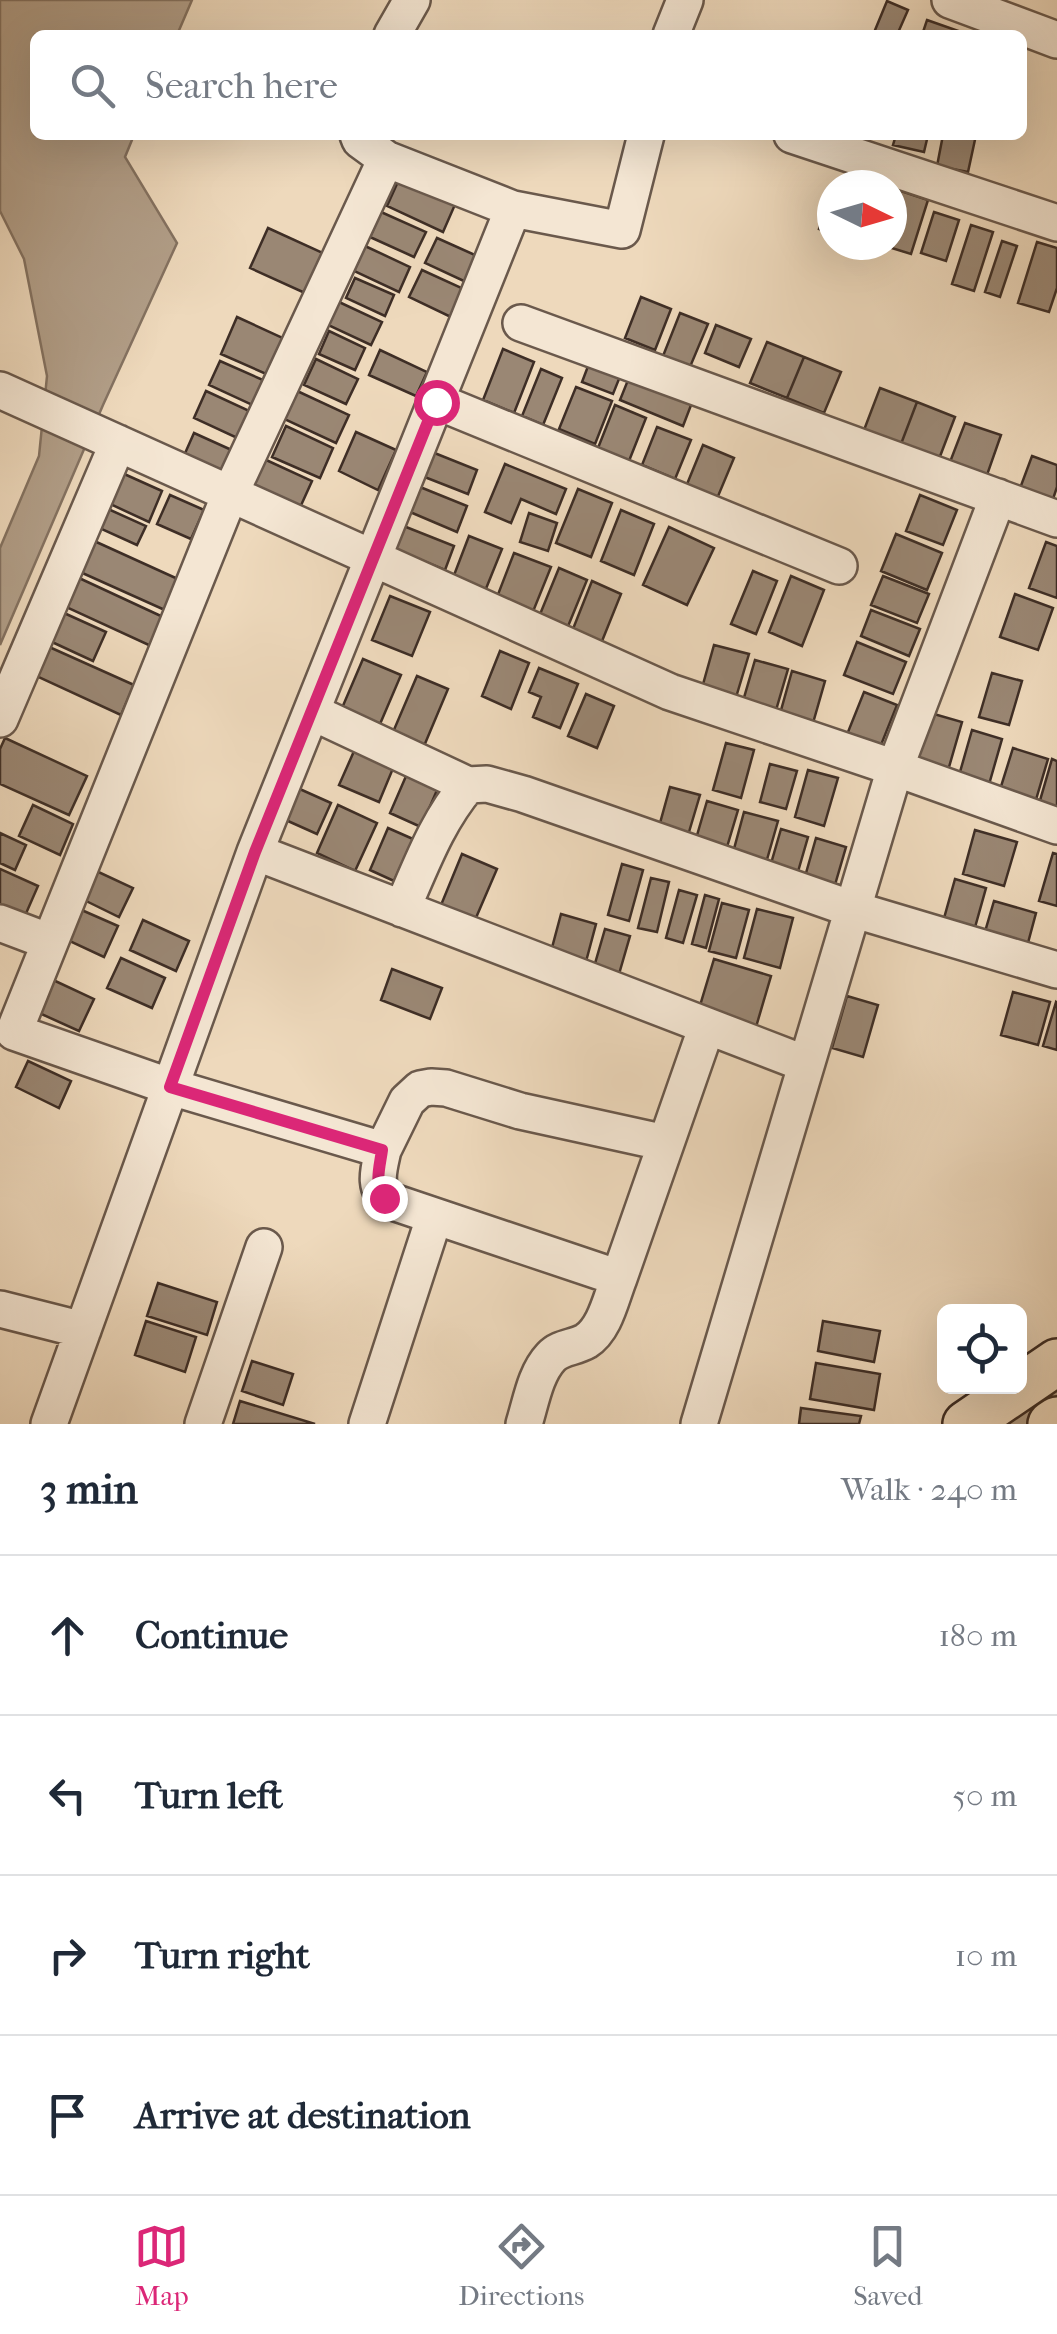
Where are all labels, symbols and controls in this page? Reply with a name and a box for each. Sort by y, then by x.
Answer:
search box [30,30,1027,140]
icon: search [65,58,120,113]
text: Search here [145,63,338,108]
north arrow [817,170,907,260]
route start [414,380,460,426]
route end [362,1176,408,1222]
map controls [937,1304,1027,1394]
button: locate [937,1304,1027,1394]
text: 3 min [40,1465,138,1514]
text: Walk · 240 m [841,1471,1017,1508]
icon: ahead [40,1608,95,1663]
text: Continue [135,1613,288,1658]
text: 180 m [938,1617,1017,1654]
icon: left [40,1768,95,1823]
text: Turn left [135,1773,283,1818]
text: 50 m [952,1777,1017,1814]
icon: right [40,1928,95,1983]
text: Turn right [135,1933,310,1978]
text: 10 m [955,1937,1017,1974]
icon: arrive [40,2088,95,2143]
text: Arrive at destination [135,2093,471,2138]
tab: Map [134,2219,189,2312]
tab: Directions [458,2219,584,2312]
tab: Saved [853,2219,923,2312]

